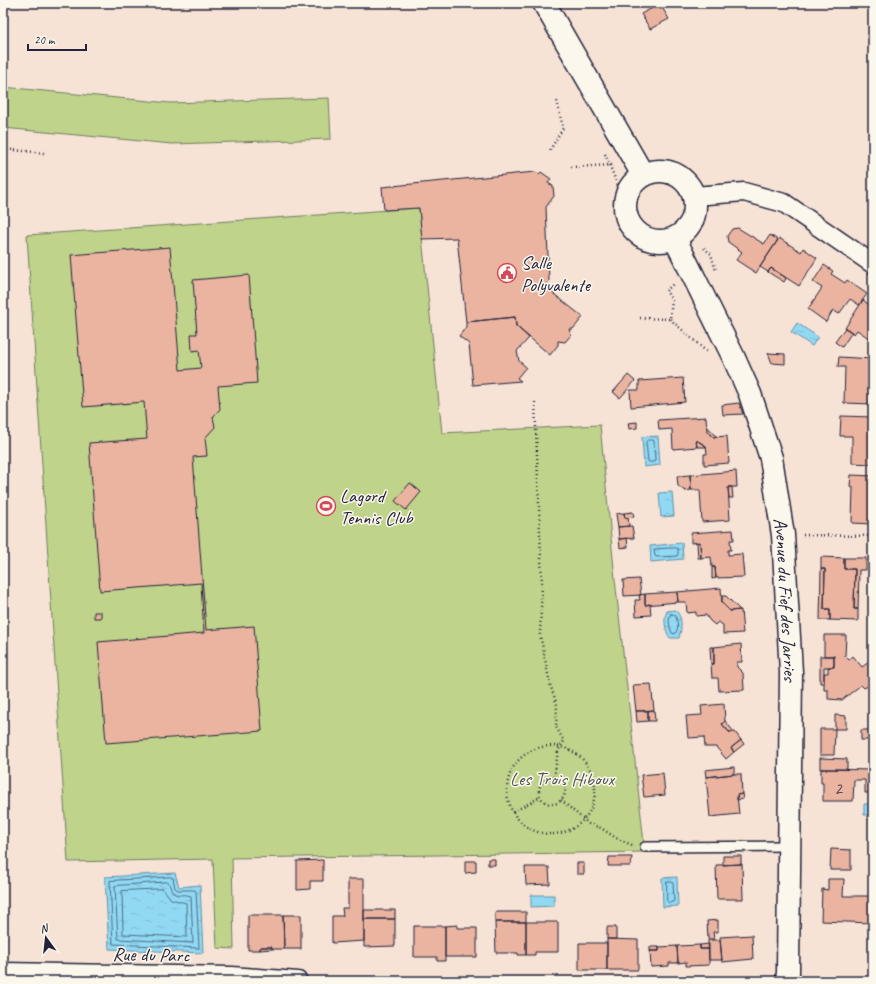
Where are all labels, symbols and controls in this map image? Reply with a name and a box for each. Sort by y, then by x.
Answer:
scale bar [28,26,86,52]
text: 20 m [34,32,56,48]
place label: Salle Polyvalente [521,251,592,297]
public building icon: Salle Polyvalente [496,262,518,284]
place label: Lagord Tennis Club [340,484,414,530]
sports icon: Lagord Tennis Club [315,495,337,517]
street label: Avenue du Fief des Jarries [767,516,802,683]
park label: Les Trois Hiboux [510,767,616,791]
house number: 2 [834,778,843,799]
north arrow [26,918,66,958]
text: N [38,920,51,936]
street label: Rue du Parc [112,942,191,968]

